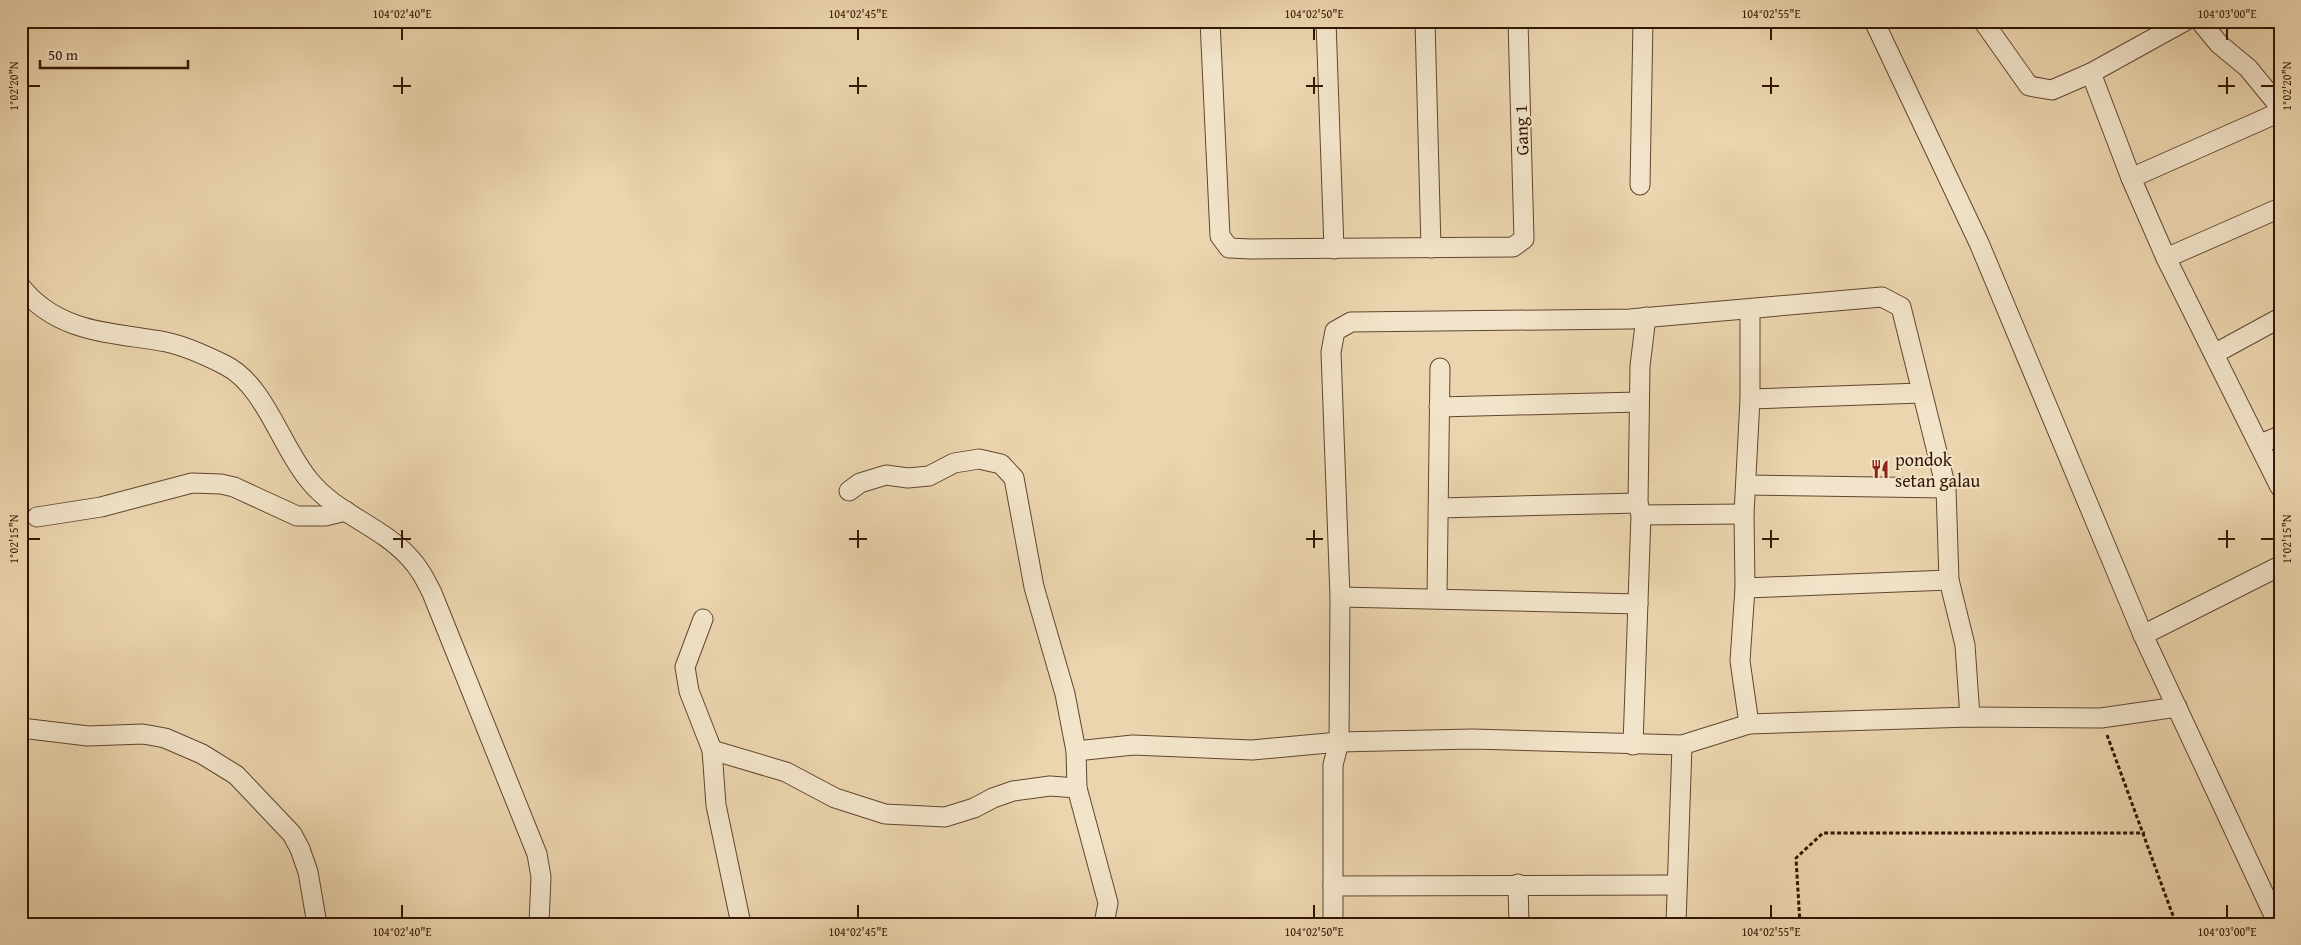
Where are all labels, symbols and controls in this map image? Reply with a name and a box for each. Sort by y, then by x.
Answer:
text: 104°02'40"E [372,5,432,22]
text: 104°02'45"E [828,5,888,22]
text: 104°02'50"E [1284,5,1344,22]
text: 104°02'55"E [1741,5,1801,22]
text: 104°03'00"E [2197,5,2257,22]
scale bar [40,38,188,70]
text: 50 m [48,44,79,65]
text: 1°02'20"N [5,61,22,111]
text: 1°02'20"N [2278,61,2295,111]
street label: Gang 1 [1507,104,1535,156]
place label: pondok setan galau [1895,446,1981,494]
restaurant icon: pondok setan galau [1869,458,1891,480]
text: 1°02'15"N [5,514,22,564]
text: 1°02'15"N [2278,514,2295,564]
text: 104°02'40"E [372,923,432,940]
text: 104°02'45"E [828,923,888,940]
text: 104°02'50"E [1284,923,1344,940]
text: 104°02'55"E [1741,923,1801,940]
text: 104°03'00"E [2197,923,2257,940]

